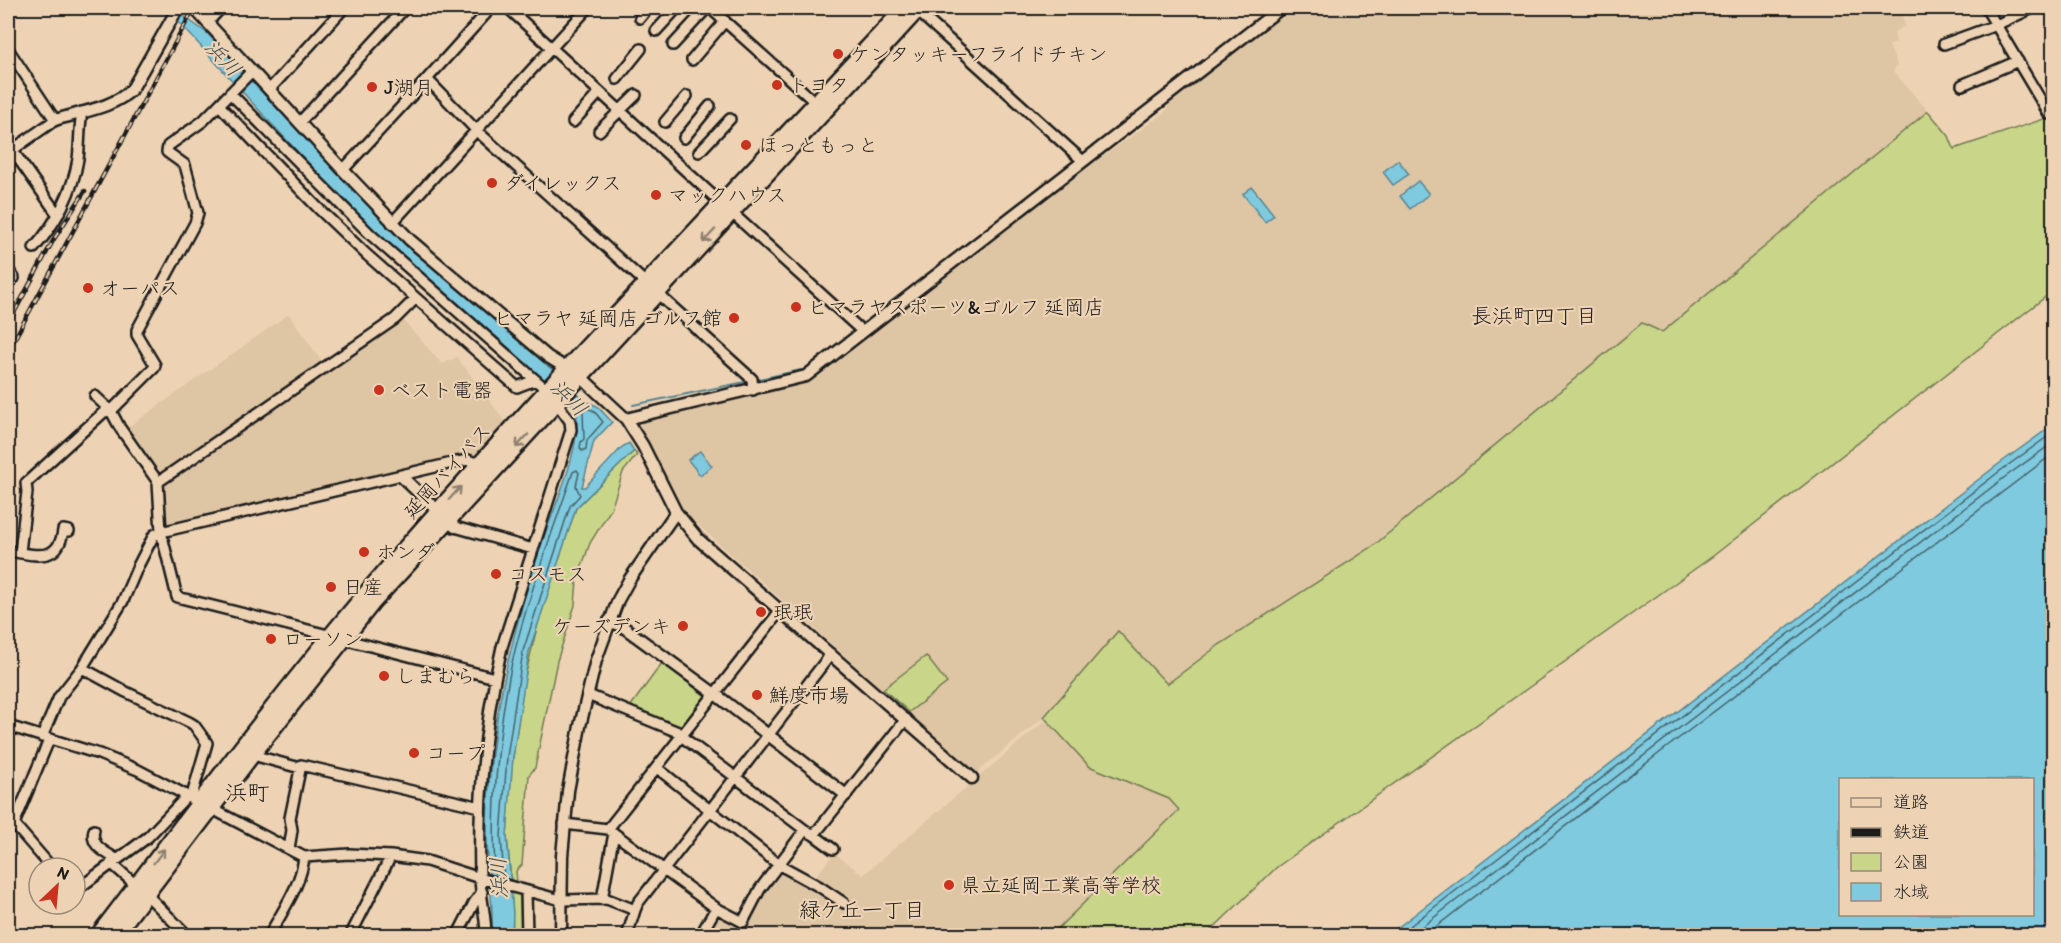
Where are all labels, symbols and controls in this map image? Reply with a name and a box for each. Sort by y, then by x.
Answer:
water label: 浜川 [200,34,247,82]
place label: ケンタッキーフライドチキン [850,42,1108,66]
marker: ケンタッキーフライドチキン [831,47,845,61]
place label: トヨタ [789,73,849,97]
place label: J湖月 [384,75,434,99]
marker: トヨタ [770,78,784,92]
marker: J湖月 [365,80,379,94]
place label: ほっともっと [758,133,878,157]
marker: ほっともっと [739,138,753,152]
place label: ダイレックス [504,171,622,195]
marker: ダイレックス [485,176,499,190]
place label: マックハウス [668,183,786,207]
marker: マックハウス [649,188,663,202]
one-way arrow [702,229,717,244]
place label: オーパス [100,276,180,300]
marker: オーパス [81,281,95,295]
place label: ヒマラヤスポーツ&ゴルフ 延岡店 [808,295,1104,319]
marker: ヒマラヤスポーツ&ゴルフ 延岡店 [789,300,803,314]
district label: 長浜町四丁目 [1471,303,1597,328]
place label: ヒマラヤ 延岡店 ゴルフ館 [494,306,722,330]
marker: ヒマラヤ 延岡店 ゴルフ館 [727,311,741,325]
water label: 浜川 [546,374,593,421]
place label: ベスト電器 [391,378,493,402]
marker: ベスト電器 [372,383,386,397]
street label: 延岡バイパス [398,419,496,523]
one-way arrow [515,433,529,448]
one-way arrow [448,486,462,501]
place label: ホンダ [376,540,435,564]
marker: ホンダ [357,545,371,559]
place label: コスモス [508,562,587,586]
marker: コスモス [489,567,503,581]
place label: 日産 [343,575,383,599]
marker: 日産 [324,580,338,594]
place label: 珉珉 [773,600,813,624]
marker: 珉珉 [754,605,768,619]
place label: ケーズデンキ [553,614,671,638]
marker: ケーズデンキ [676,619,690,633]
place label: ローソン [283,627,363,651]
marker: ローソン [264,632,278,646]
place label: しまむら [396,664,476,688]
marker: しまむら [377,669,391,683]
place label: 鮮度市場 [769,683,849,707]
marker: 鮮度市場 [750,688,764,702]
place label: コープ [426,741,485,765]
marker: コープ [407,746,421,760]
legend [1839,778,2034,916]
district label: 浜町 [225,779,269,806]
text: 道路 [1893,791,1929,813]
text: 鉄道 [1893,821,1929,843]
one-way arrow [153,848,166,864]
text: 公園 [1893,851,1929,873]
north arrow [27,856,87,916]
water label: 浜川 [485,856,512,900]
text: N [54,862,72,884]
place label: 県立延岡工業高等学校 [961,873,1161,897]
marker: 県立延岡工業高等学校 [942,878,956,892]
text: 水域 [1893,881,1929,903]
district label: 緑ケ丘一丁目 [799,897,925,922]

